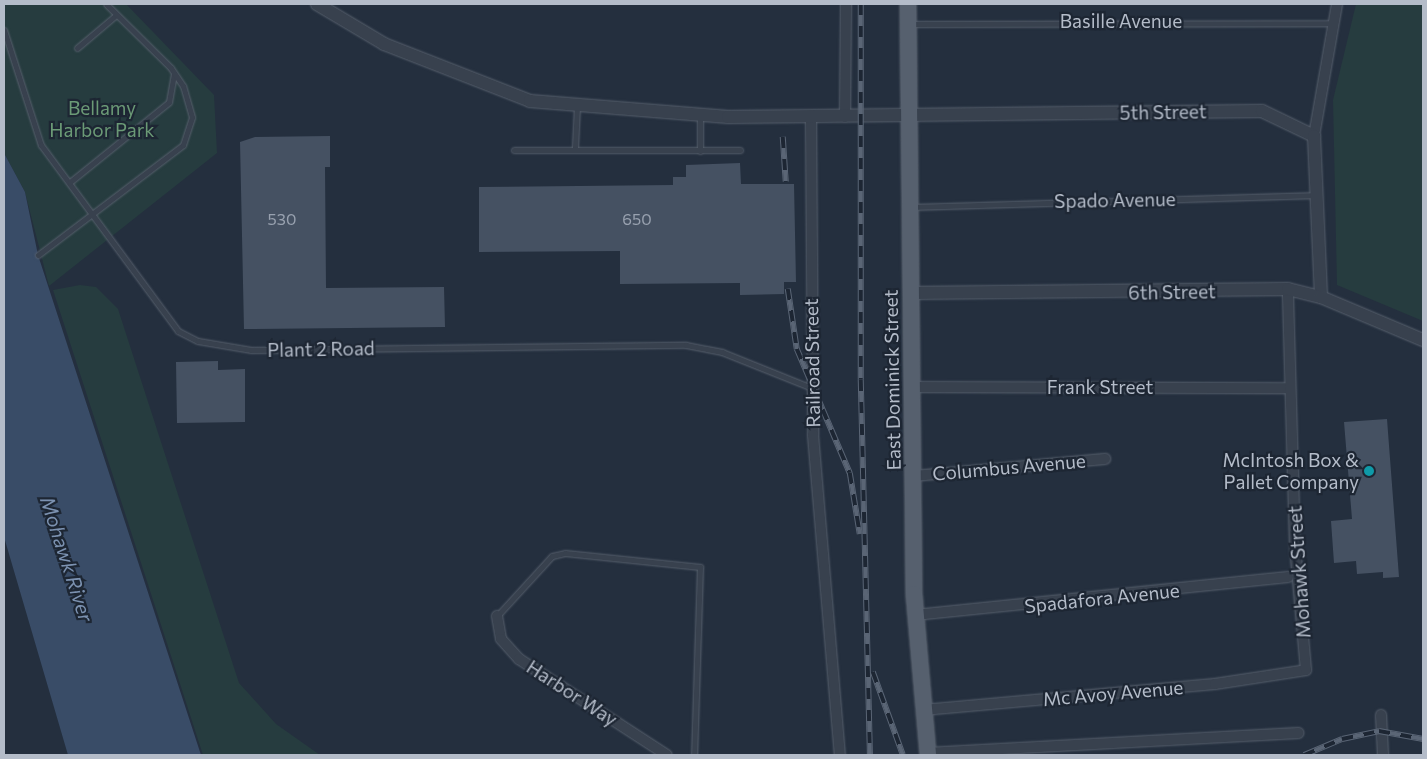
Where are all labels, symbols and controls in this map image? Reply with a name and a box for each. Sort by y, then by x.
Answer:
street label: Basille Avenue [1060,10,1182,32]
park label: Bellamy Harbor Park [49,97,155,141]
street label: 5th Street [1119,100,1207,124]
street label: Spado Avenue [1054,188,1176,212]
house number: 530 [268,209,296,229]
house number: 650 [622,209,652,229]
street label: 6th Street [1128,280,1216,304]
street label: East Dominick Street [879,289,905,471]
street label: Railroad Street [799,298,825,428]
street label: Plant 2 Road [267,337,375,361]
street label: Frank Street [1047,376,1153,398]
street label: Columbus Avenue [931,449,1087,485]
place label: McIntosh Box & Pallet Company [1222,449,1359,493]
marker: McIntosh Box & Pallet Company [1363,465,1375,477]
water label: Mohawk River [35,493,99,625]
street label: Mohawk Street [1283,505,1315,639]
street label: Spadafora Avenue [1023,579,1181,617]
street label: Harbor Way [522,655,622,731]
street label: Mc Avoy Avenue [1042,676,1184,710]

